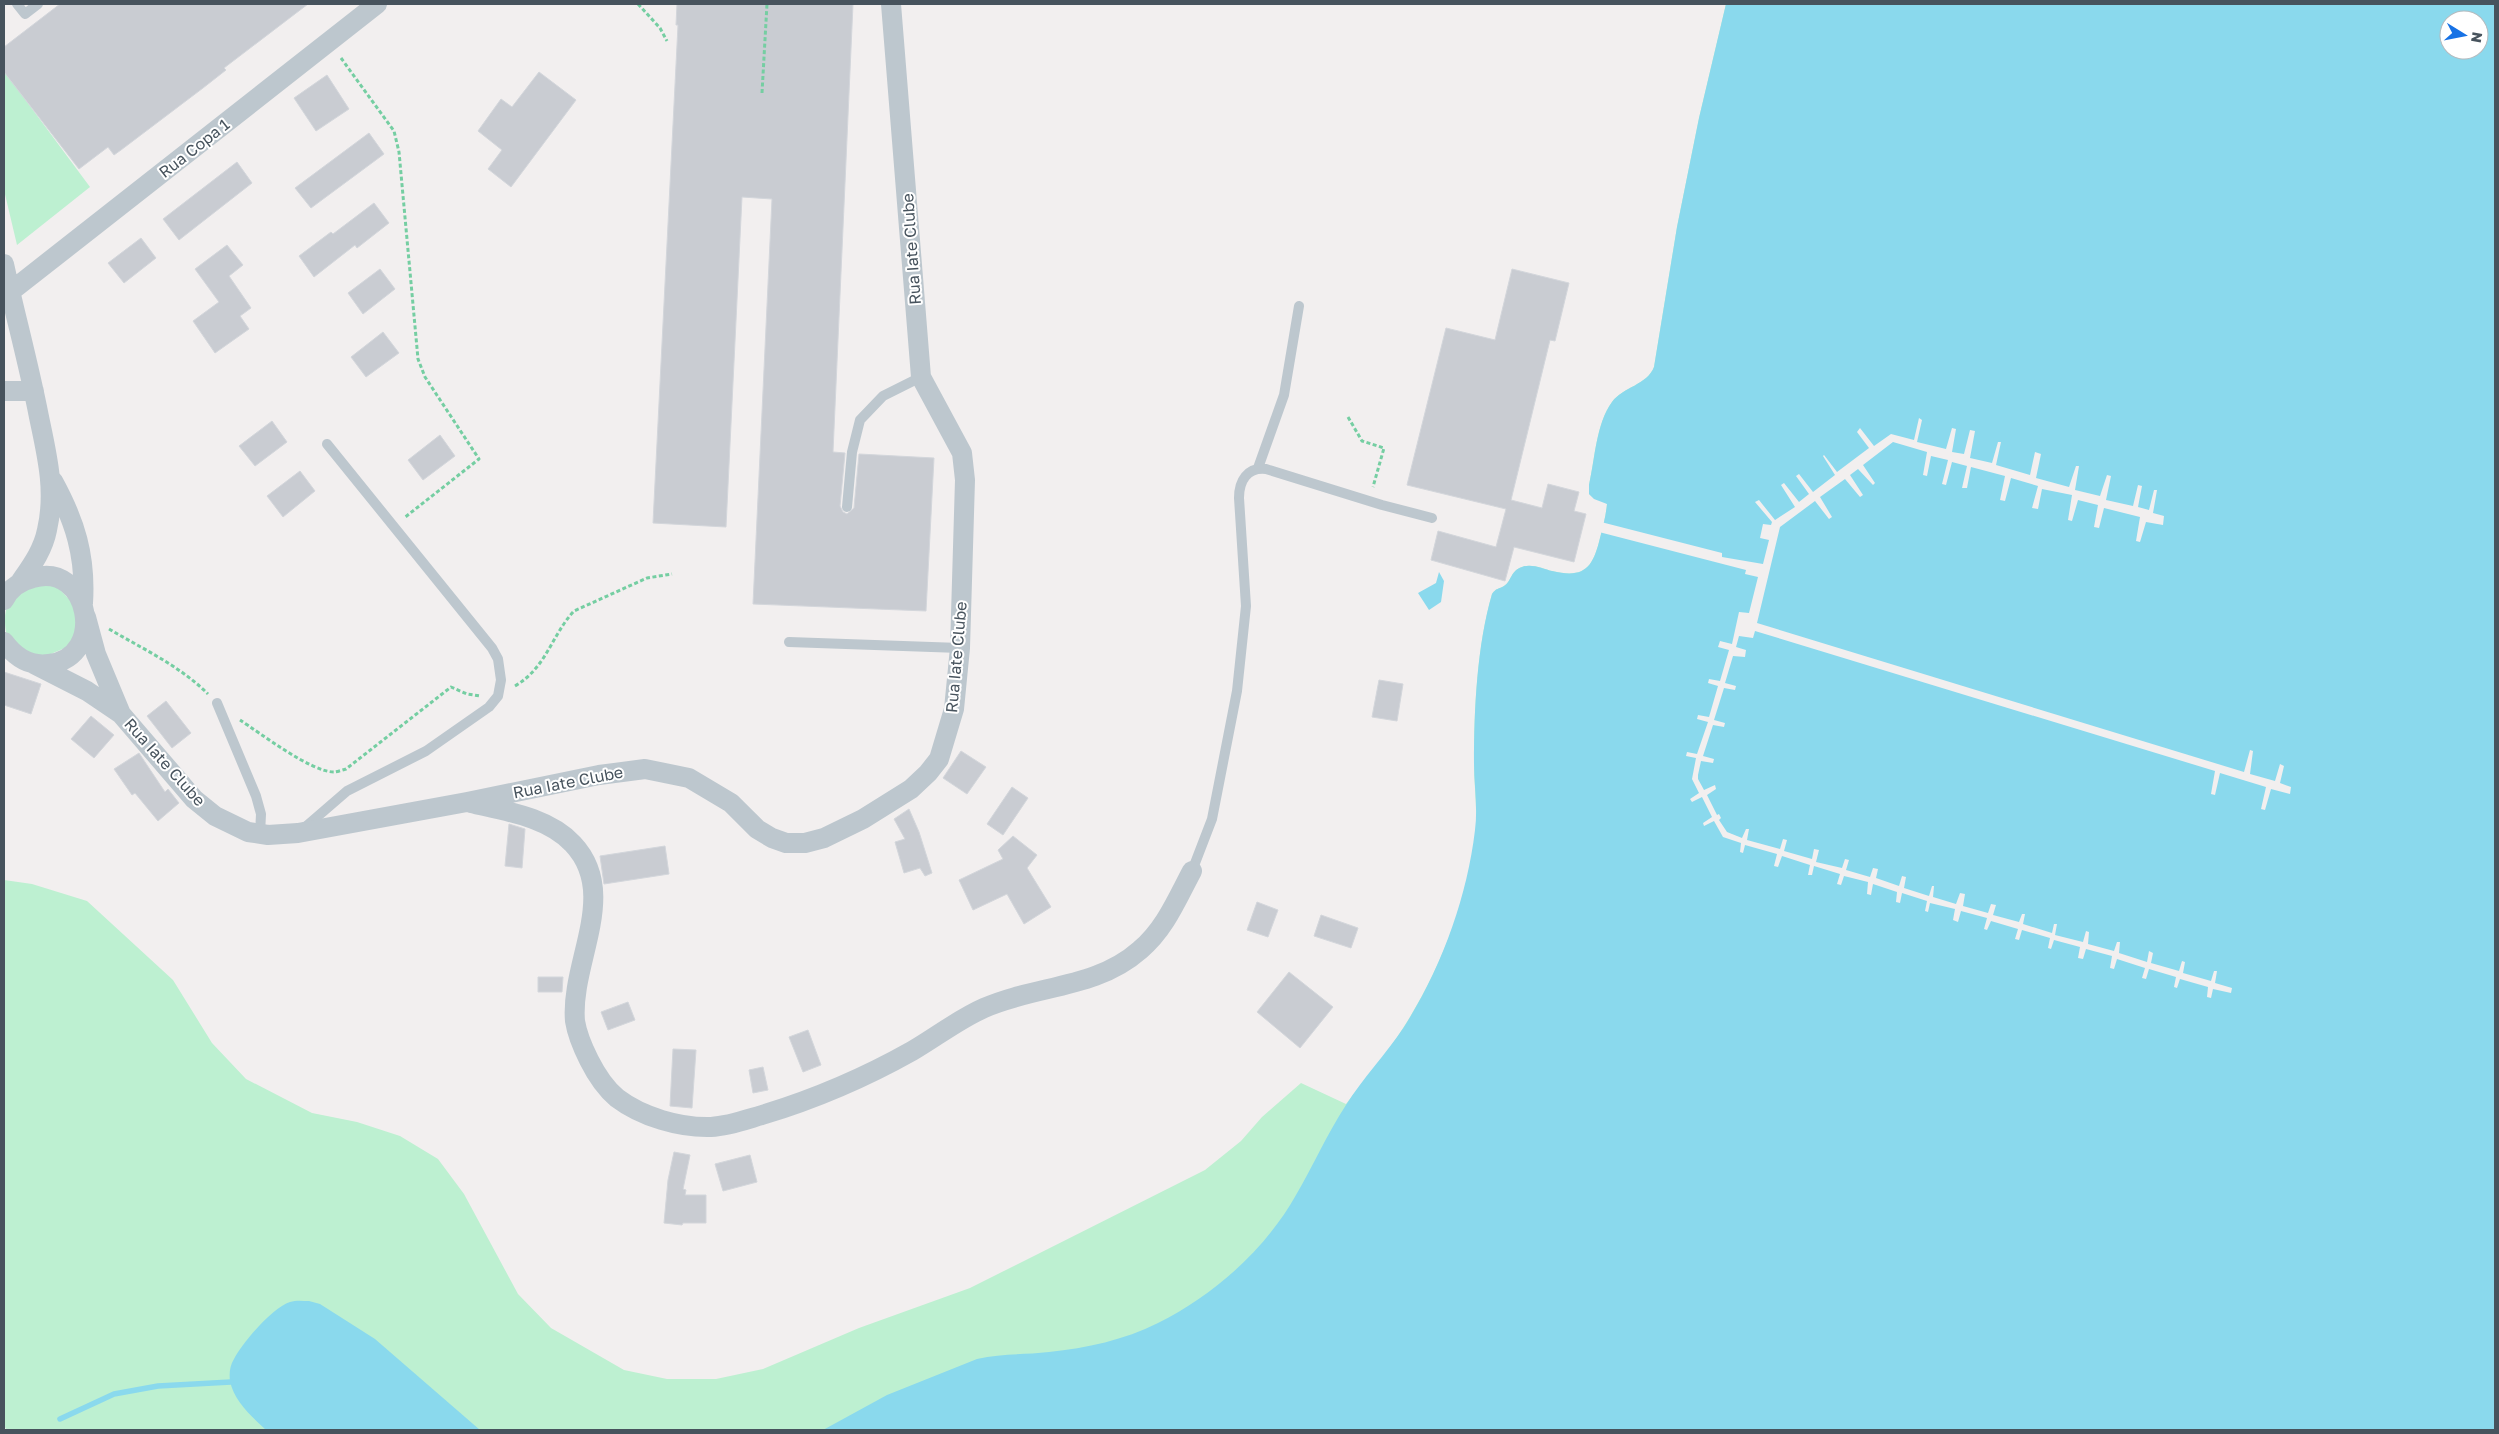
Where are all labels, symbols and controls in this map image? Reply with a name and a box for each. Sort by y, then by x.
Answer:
north arrow [2439,10,2489,60]
text: N [2468,31,2487,44]
street label: Rua Copa 1 [155,114,234,182]
street label: Rua Iate Clube [897,193,925,305]
street label: Rua Iate Clube [941,601,971,713]
street label: Rua Iate Clube [120,714,210,810]
street label: Rua Iate Clube [511,762,625,802]

